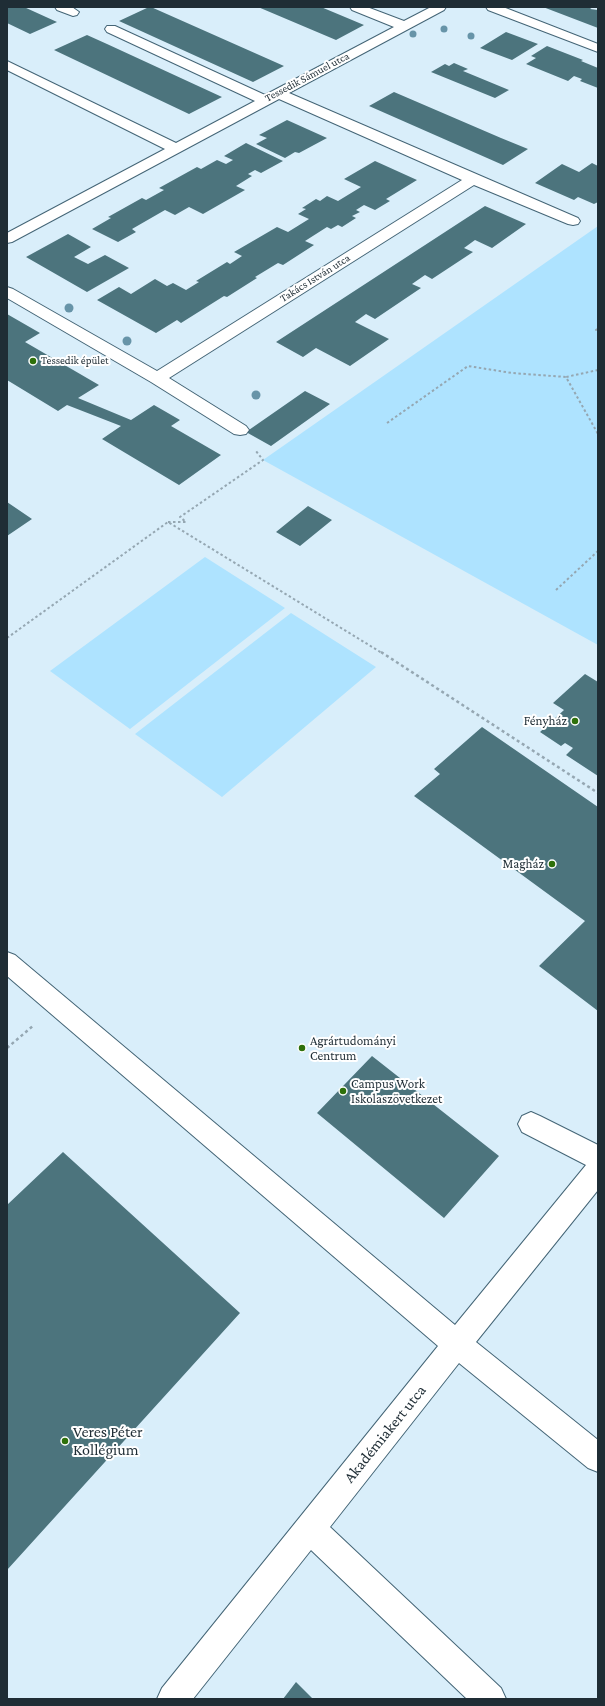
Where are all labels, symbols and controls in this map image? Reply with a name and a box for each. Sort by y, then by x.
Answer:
street label: Tessedik Sámuel utca [263,49,351,105]
street label: Takács István utca [277,251,353,305]
place label: Tessedik épület [41,354,109,368]
marker: Tessedik épület [28,356,38,366]
place label: Fényház [524,713,567,729]
marker: Fényház [570,716,580,726]
place label: Magház [502,856,544,872]
marker: Magház [547,859,557,869]
place label: Agrártudományi Centrum [310,1033,396,1064]
marker: Agrártudományi Centrum [297,1043,307,1053]
place label: Campus Work Iskolaszövetkezet [351,1076,442,1107]
marker: Campus Work Iskolaszövetkezet [338,1086,348,1096]
street label: Akadémiakert utca [340,1381,430,1487]
place label: Veres Péter Kollégium [73,1422,143,1460]
marker: Veres Péter Kollégium [60,1436,70,1446]

